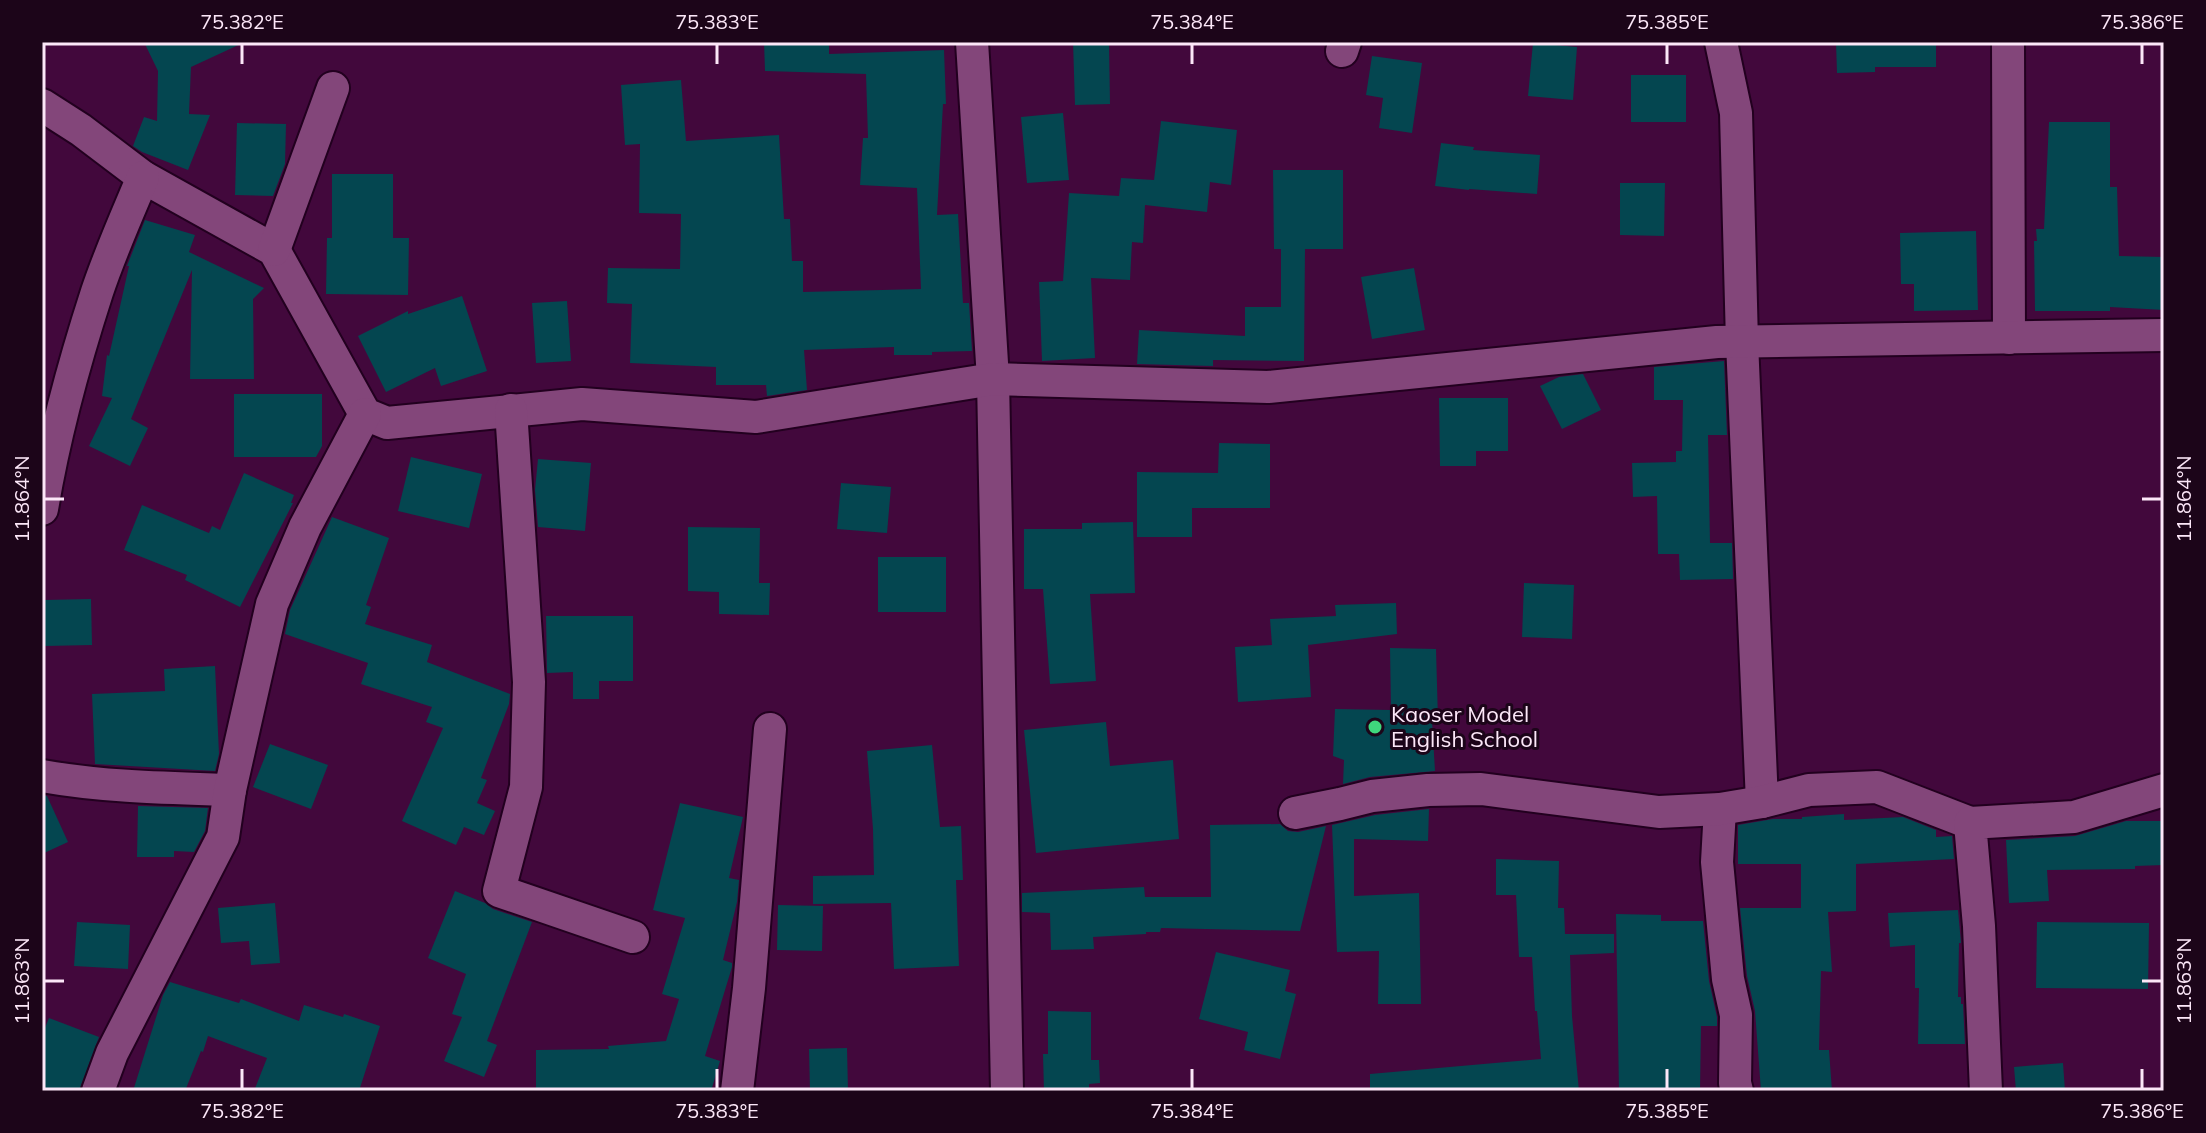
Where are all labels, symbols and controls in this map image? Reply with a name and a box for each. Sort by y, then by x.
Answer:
text: 75.382°E [200,9,284,34]
text: 75.383°E [675,9,759,34]
text: 75.384°E [1150,9,1234,34]
text: 75.385°E [1625,9,1709,34]
text: 75.386°E [2100,9,2184,34]
text: 11.864°N [9,456,34,542]
text: 11.864°N [2171,456,2196,542]
place label: Kaoser Model English School [1391,700,1538,753]
marker: Kaoser Model English School [1366,718,1384,736]
text: 11.863°N [9,938,34,1024]
text: 11.863°N [2171,938,2196,1024]
text: 75.382°E [200,1098,284,1123]
text: 75.383°E [675,1098,759,1123]
text: 75.384°E [1150,1098,1234,1123]
text: 75.385°E [1625,1098,1709,1123]
text: 75.386°E [2100,1098,2184,1123]

